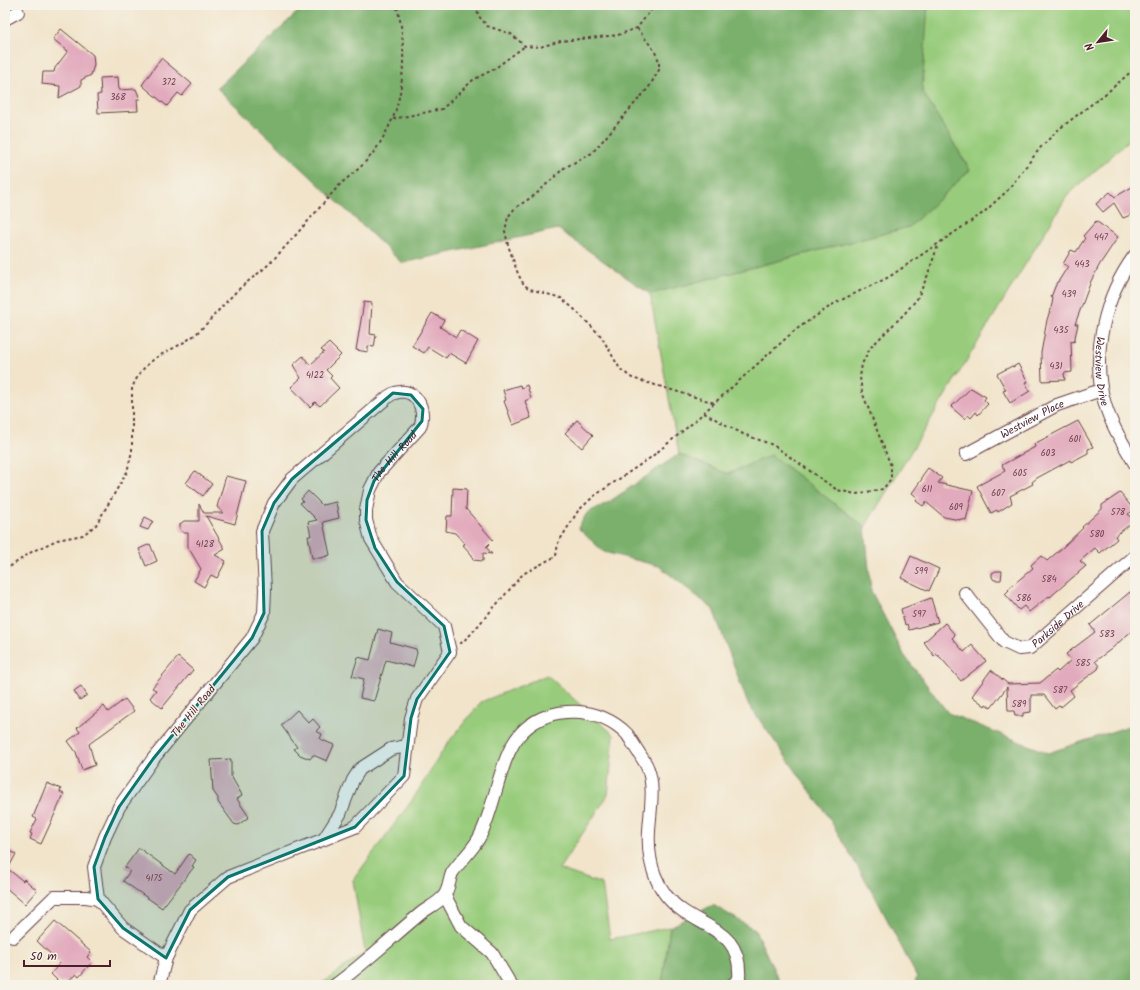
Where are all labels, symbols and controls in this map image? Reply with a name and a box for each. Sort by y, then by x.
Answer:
north arrow [1078,22,1118,62]
text: N [1081,39,1100,54]
house number: 372 [162,75,176,90]
house number: 368 [110,90,126,105]
house number: 447 [1094,230,1109,245]
house number: 443 [1074,257,1090,272]
house number: 439 [1062,287,1077,302]
house number: 435 [1054,323,1070,338]
street label: Westview Drive [1089,335,1113,408]
house number: 431 [1050,359,1063,374]
house number: 4122 [306,368,324,383]
street label: Westview Place [997,395,1067,444]
street label: The Hill Road [367,427,423,485]
house number: 601 [1069,432,1081,447]
house number: 603 [1041,446,1055,461]
house number: 605 [1013,466,1028,481]
house number: 611 [922,482,933,497]
house number: 607 [991,486,1006,501]
house number: 609 [949,500,964,515]
house number: 578 [1111,505,1126,520]
house number: 580 [1090,527,1105,542]
house number: 4128 [196,537,215,552]
house number: 599 [914,564,928,579]
house number: 584 [1041,572,1057,587]
house number: 586 [1016,591,1032,606]
street label: Parkside Drive [1028,596,1089,653]
house number: 597 [912,607,927,622]
house number: 583 [1099,627,1115,642]
house number: 585 [1075,656,1092,671]
street label: The Hill Road [167,681,221,742]
house number: 587 [1053,683,1068,698]
house number: 589 [1012,697,1027,712]
house number: 4175 [146,871,164,886]
scale bar [24,942,110,968]
text: 50 m [30,947,57,966]

